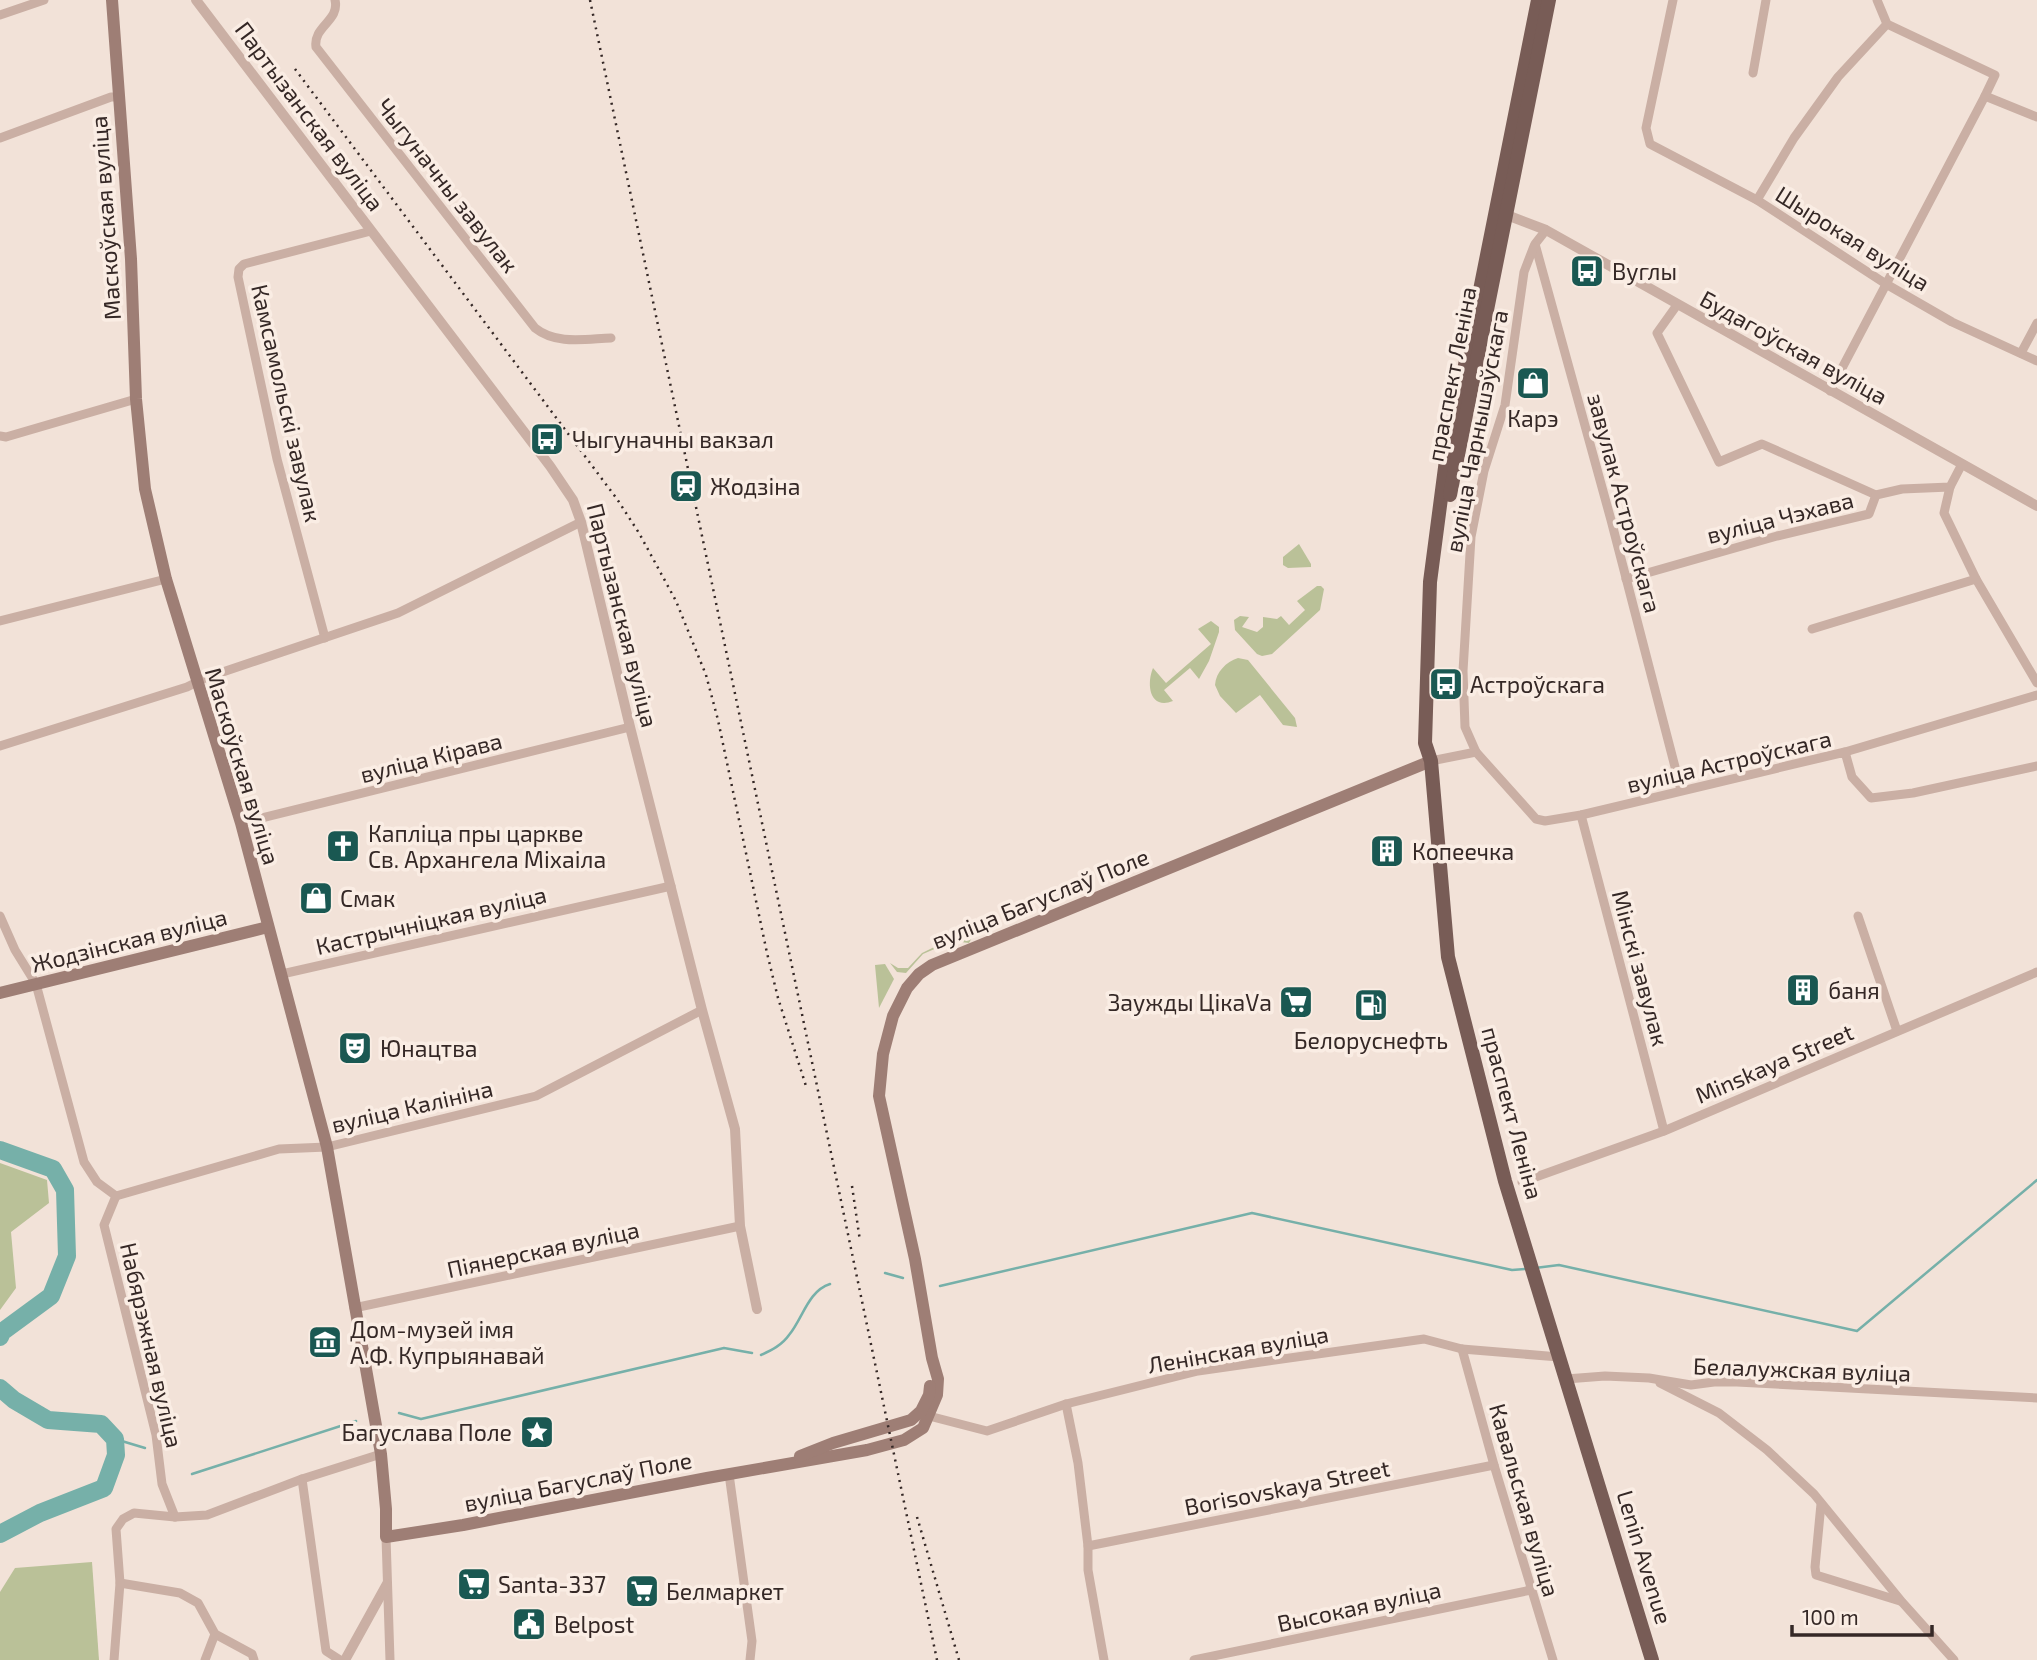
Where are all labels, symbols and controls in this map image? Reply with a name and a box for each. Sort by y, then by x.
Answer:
street label: Партызанская вуліца [229,16,390,217]
street label: Чыгуначны завулак [371,92,525,278]
street label: Маскоўская вуліца [84,115,127,321]
street label: Шырокая вуліца [1770,179,1935,297]
bus stop icon: Вуглы [1568,252,1606,290]
place label: Вуглы [1612,257,1677,286]
street label: Камсамольскі завулак [245,281,328,525]
street label: праспект Леніна [1420,284,1482,464]
street label: Будагоўская вуліца [1695,284,1893,411]
street label: вуліца Чарнышэўскага [1439,307,1514,555]
shop icon: Карэ [1514,364,1552,402]
street label: завулак Астроўскага [1581,390,1668,616]
place label: Карэ [1507,404,1559,432]
bus stop icon: Чыгуначны вакзал [528,420,566,458]
place label: Чыгуначны вакзал [572,425,774,454]
station icon: Жодзіна [667,467,705,505]
place label: Жодзіна [710,472,800,500]
street label: вуліца Чэхава [1704,485,1857,550]
street label: Партызанская вуліца [581,500,664,730]
street label: Маскоўская вуліца [199,664,286,868]
bus stop icon: Астроўскага [1427,665,1465,703]
place label: Астроўскага [1470,670,1605,699]
street label: вуліца Астроўскага [1624,724,1834,799]
street label: вуліца Кірава [357,726,505,789]
place label: Капліца пры царкве Св. Архангела Міхаіла [368,819,606,873]
church icon: Капліца пры царкве Св. Архангела Міхаіла [324,827,362,865]
building icon: Копеечка [1368,832,1406,870]
place label: Копеечка [1412,837,1514,865]
street label: вуліца Багуслаў Поле [927,842,1153,955]
shop icon: Смак [297,879,335,917]
street label: Кастрычніцкая вуліца [313,880,549,961]
place label: Смак [340,884,395,912]
street label: Мінскі завулак [1606,887,1675,1049]
street label: Жодзінская вуліца [28,902,230,979]
building icon: баня [1784,971,1822,1009]
place label: баня [1828,976,1880,1004]
supermarket icon: Заужды ЦікаVа [1277,983,1315,1021]
fuel station icon: Белоруснефть [1352,986,1390,1024]
place label: Заужды ЦікаVа [1108,988,1272,1017]
street label: Minskaya Street [1691,1017,1857,1109]
street label: праспект Леніна [1476,1024,1550,1202]
place label: Белоруснефть [1294,1026,1448,1055]
theatre icon: Юнацтва [336,1029,374,1067]
place label: Юнацтва [380,1034,478,1062]
street label: вуліца Калініна [329,1074,496,1139]
street label: Піянерская вуліца [444,1215,642,1284]
street label: Набярэжная вуліца [114,1240,189,1451]
place label: Дом-музей імя А.Ф. Купрыянавай [350,1315,545,1370]
street label: Ленінская вуліца [1145,1319,1331,1380]
museum icon: Дом-музей імя А.Ф. Купрыянавай [306,1323,344,1361]
street label: Белалужская вуліца [1692,1351,1911,1388]
street label: Кавальская вуліца [1483,1400,1566,1600]
place icon: Багуслава Поле [518,1413,556,1451]
place label: Багуслава Поле [342,1418,512,1447]
street label: вуліца Багуслаў Поле [462,1445,694,1518]
street label: Borisovskaya Street [1182,1453,1392,1521]
street label: Lenin Avenue [1611,1487,1679,1627]
supermarket icon: Santa-337 [455,1565,493,1603]
place label: Santa-337 [498,1570,606,1598]
supermarket icon: Белмаркет [623,1572,661,1610]
street label: Высокая вуліца [1274,1575,1444,1638]
place label: Белмаркет [666,1577,784,1605]
scale bar [1792,1594,1932,1638]
text: 100 m [1802,1604,1859,1629]
public building icon: Belpost [510,1605,548,1643]
place label: Belpost [554,1610,635,1638]

